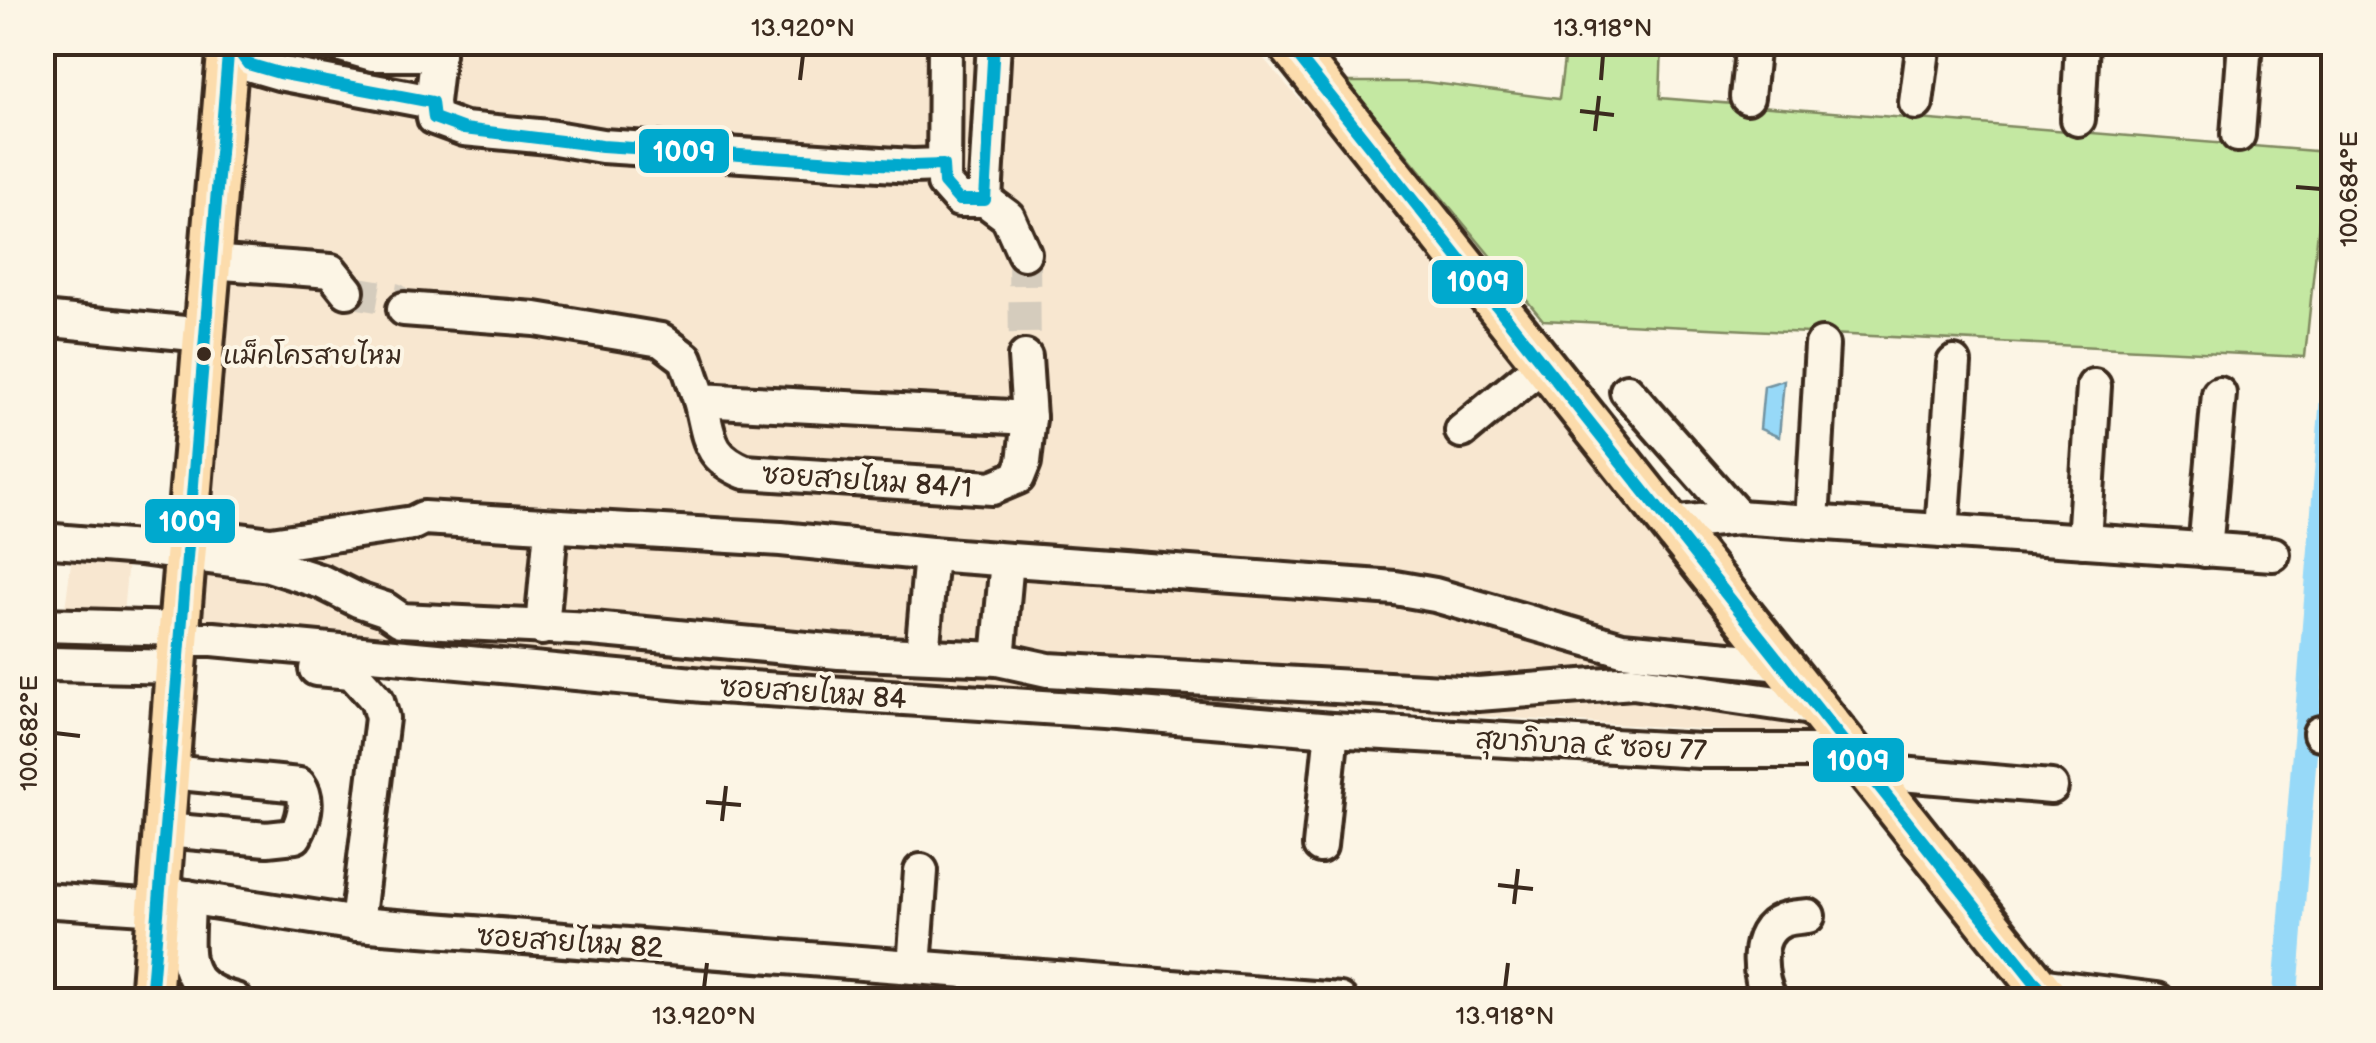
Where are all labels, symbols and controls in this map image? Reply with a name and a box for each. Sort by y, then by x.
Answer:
text: 13.920°N [751,13,855,44]
text: 13.918°N [1554,13,1652,44]
line badge: 1009 [637,127,731,175]
text: 100.684°E [2334,131,2365,247]
text: 1009 [652,136,716,169]
line badge: 1009 [1430,258,1525,306]
text: 1009 [1446,266,1510,299]
place label: แม็คโครสายไหม [223,339,402,372]
marker: แม็คโครสายไหม [194,344,214,364]
street label: ซอยสายไหม 84/1 [761,454,973,505]
line badge: 1009 [143,497,237,545]
text: 1009 [158,506,222,539]
street label: ซอยสายไหม 84 [718,667,908,716]
text: 100.682°E [14,675,45,791]
street label: สุขาภิบาล ๕ ซอย 77 [1474,722,1708,771]
line badge: 1009 [1811,736,1906,784]
text: 1009 [1826,745,1890,778]
street label: ซอยสายไหม 82 [476,916,665,965]
text: 13.920°N [652,1001,756,1032]
text: 13.918°N [1456,1001,1554,1032]

